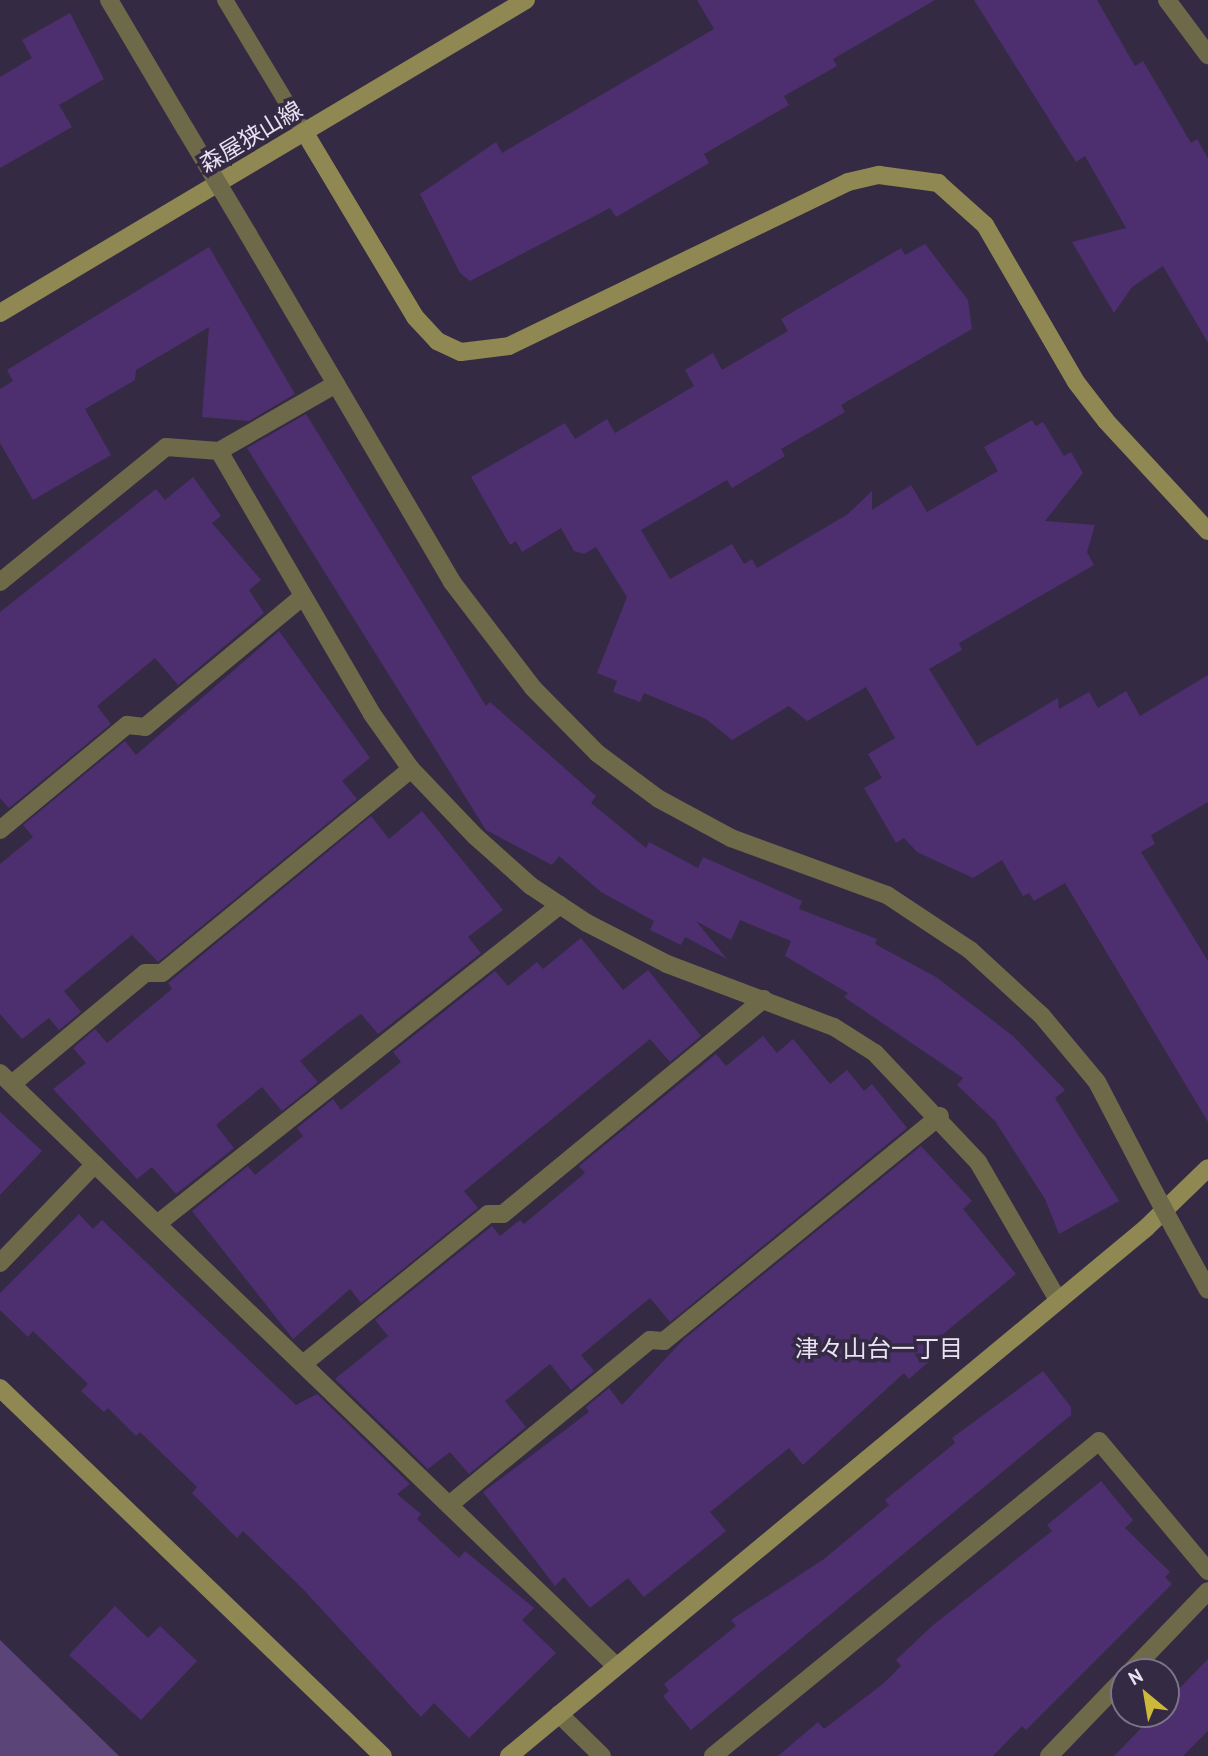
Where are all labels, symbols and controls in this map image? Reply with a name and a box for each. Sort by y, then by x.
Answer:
street label: 森屋狭山線 [195,96,307,178]
district label: 津々山台一丁目 [795,1335,963,1363]
north arrow [1110,1658,1180,1728]
text: N [1124,1663,1147,1690]

